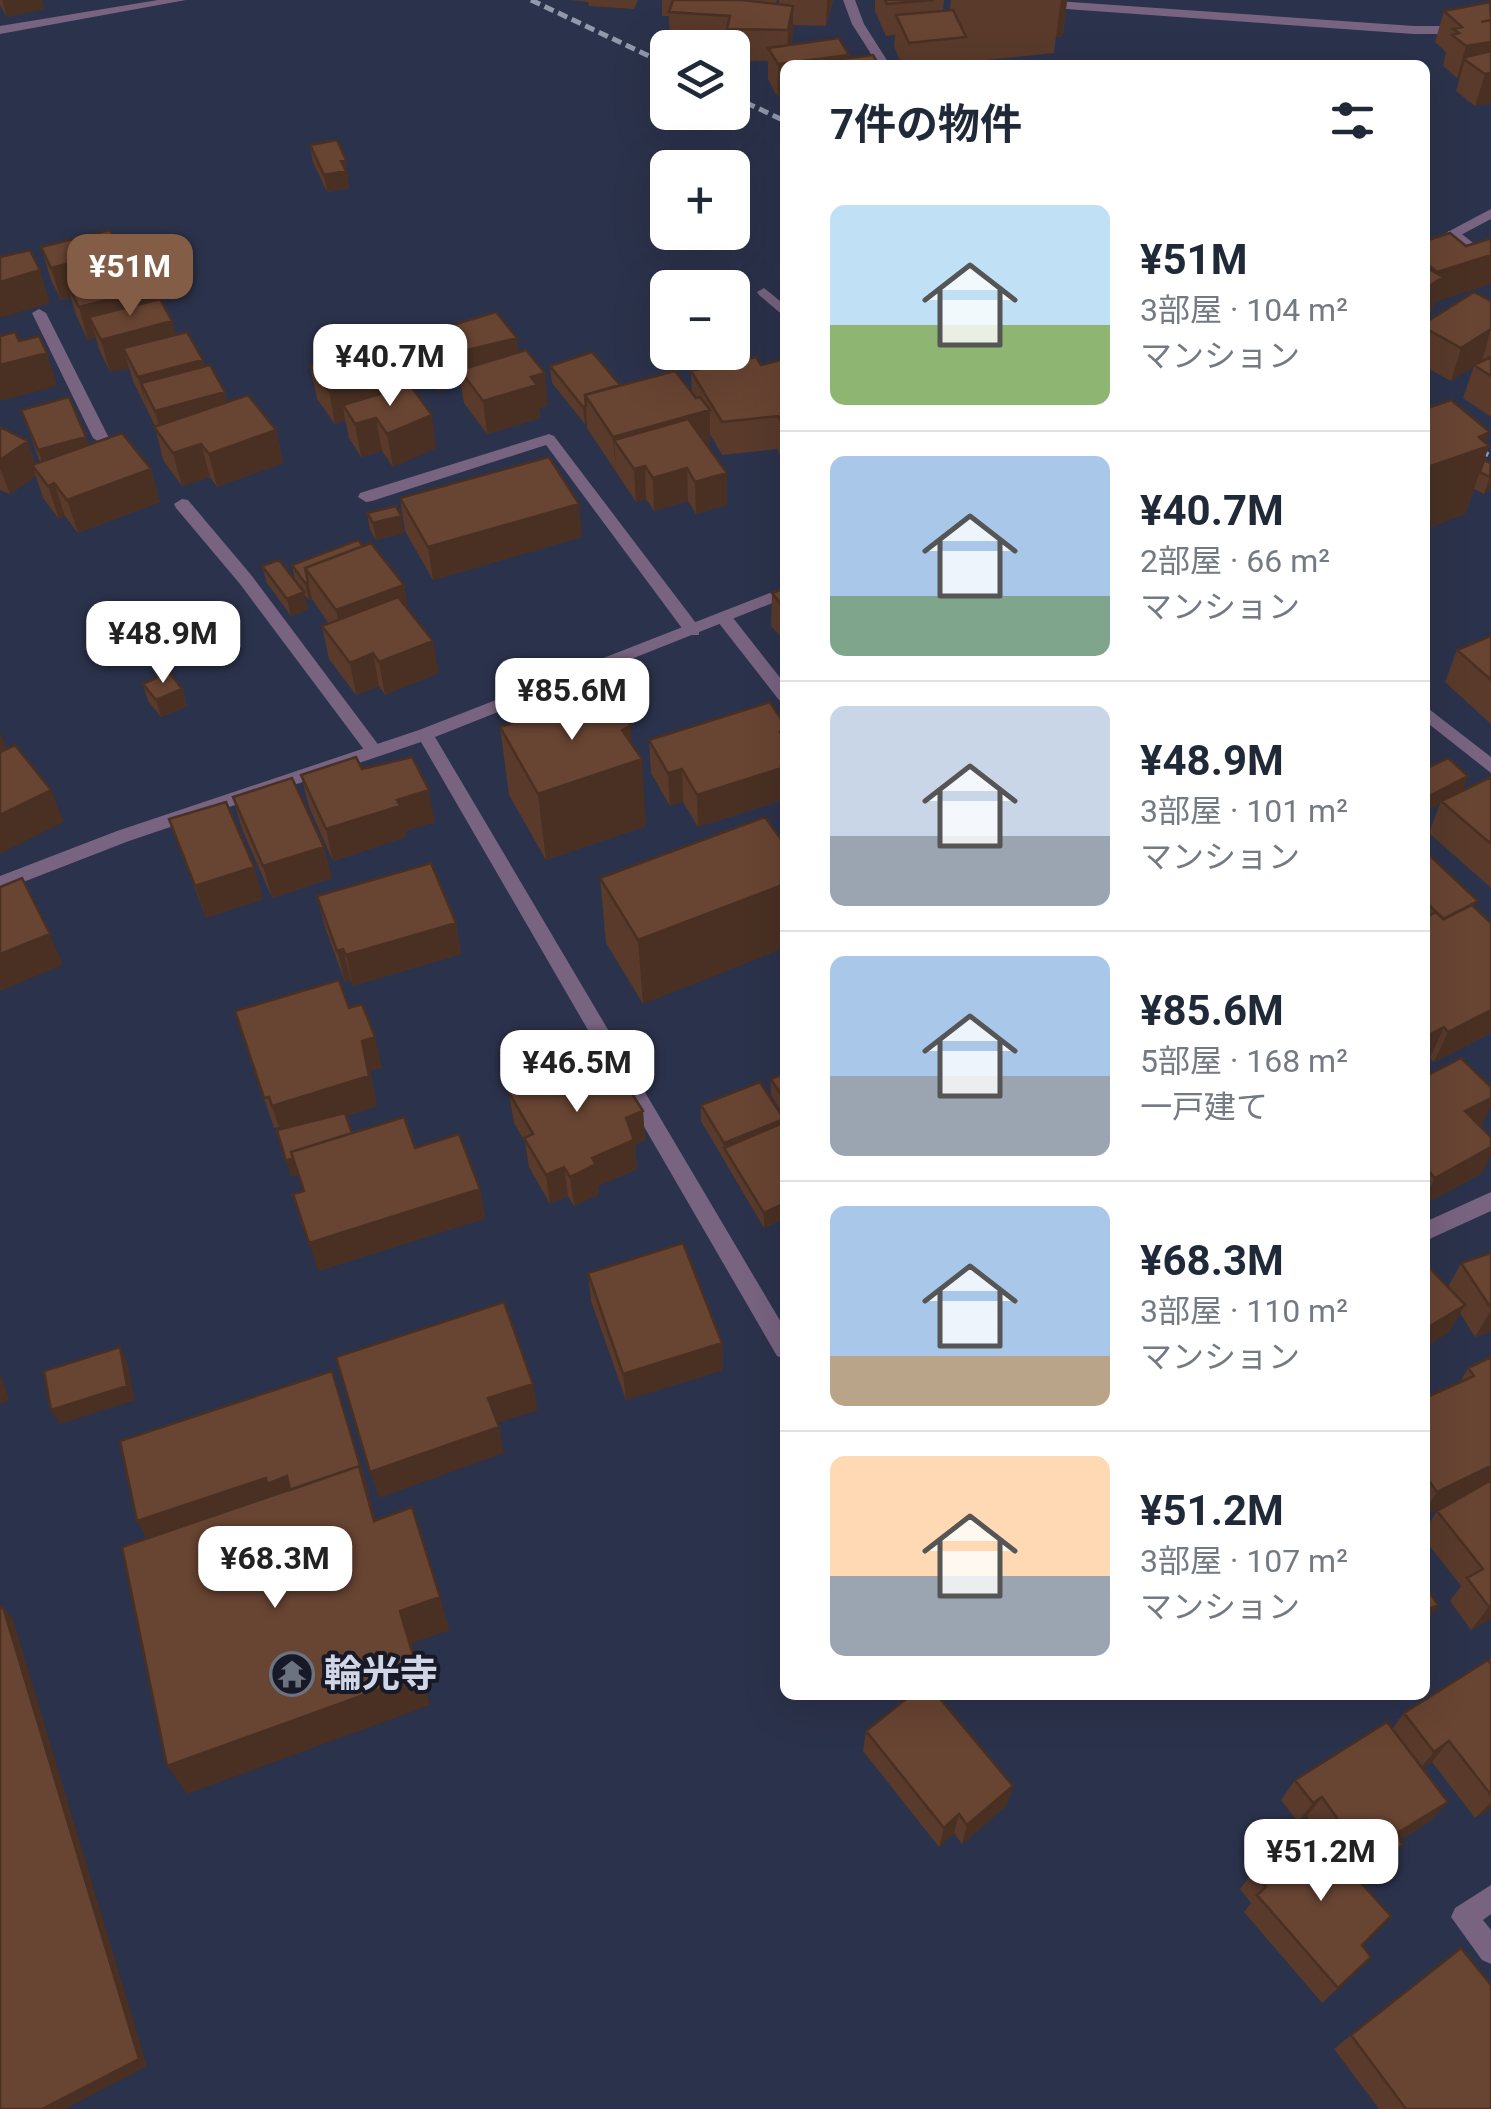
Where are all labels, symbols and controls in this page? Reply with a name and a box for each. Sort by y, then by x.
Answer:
map controls [650,30,750,370]
button: layers [650,30,750,130]
icon: filters [1325,93,1380,148]
text: 7件の物件 [830,100,1022,149]
button: + [650,150,750,250]
pin: ¥51M [71,234,189,319]
text: ¥51M [1140,235,1247,284]
icon: home [910,245,1030,365]
text: ¥51M [89,247,171,285]
button: − [650,270,750,370]
text: 3部屋 · 104 m² [1140,291,1348,329]
pin: ¥40.7M [309,324,471,409]
text: ¥40.7M [335,337,445,375]
text: マンション [1140,337,1300,375]
text: ¥40.7M [1140,486,1284,535]
icon: home [910,496,1030,616]
text: 2部屋 · 66 m² [1140,542,1330,580]
text: マンション [1140,588,1300,626]
pin: ¥48.9M [82,601,244,686]
text: ¥48.9M [108,614,218,652]
pin: ¥85.6M [491,658,653,743]
text: ¥85.6M [517,671,627,709]
text: ¥48.9M [1140,736,1284,785]
icon: home [910,746,1030,866]
text: 3部屋 · 101 m² [1140,792,1348,830]
text: マンション [1140,838,1300,876]
text: ¥85.6M [1140,986,1284,1035]
icon: home [910,996,1030,1116]
pin: ¥46.5M [496,1030,658,1115]
text: 5部屋 · 168 m² [1140,1042,1348,1080]
text: ¥46.5M [522,1043,632,1081]
text: 一戸建て [1140,1088,1268,1126]
text: ¥68.3M [1140,1236,1284,1285]
icon: home [910,1246,1030,1366]
text: 3部屋 · 110 m² [1140,1292,1348,1330]
text: マンション [1140,1338,1300,1376]
text: ¥51.2M [1140,1486,1284,1535]
icon: home [910,1496,1030,1616]
pin: ¥68.3M [194,1526,356,1611]
text: ¥68.3M [220,1539,330,1577]
text: 3部屋 · 107 m² [1140,1542,1348,1580]
text: マンション [1140,1588,1300,1626]
temple icon: 輪光寺 [269,1651,315,1697]
place label: 輪光寺 [324,1652,438,1696]
pin: ¥51.2M [1240,1819,1402,1904]
text: ¥51.2M [1266,1832,1376,1870]

